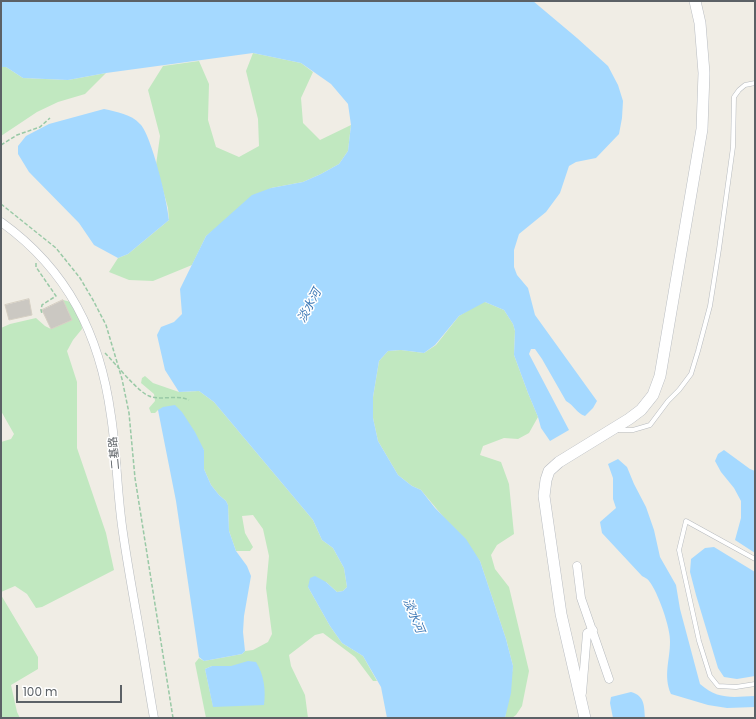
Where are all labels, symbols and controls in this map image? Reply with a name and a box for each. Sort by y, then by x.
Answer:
water label: 淡水河 [295,287,325,325]
street label: 二基路 [107,436,123,470]
water label: 淡水河 [399,597,427,635]
scale bar [18,677,124,703]
text: 100 m [23,683,57,700]

